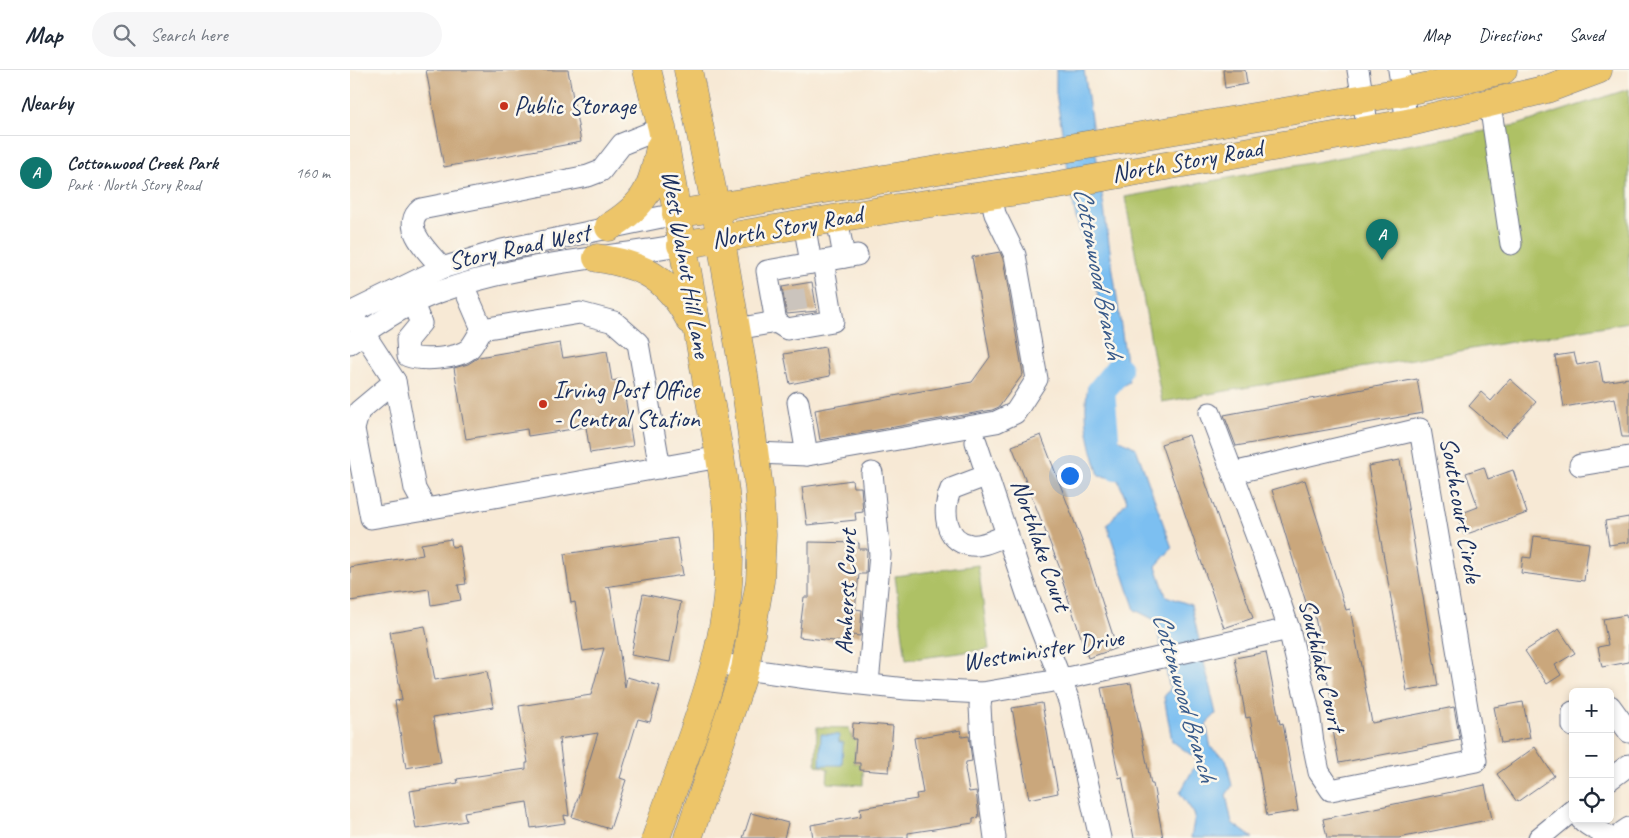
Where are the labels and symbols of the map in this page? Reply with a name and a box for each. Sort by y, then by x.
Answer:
place label: Public Storage [514,90,638,122]
marker: Public Storage [498,100,510,112]
street label: North Story Road [1109,131,1269,190]
street label: West Walnut Hill Lane [654,168,719,362]
water label: Cottonwood Branch [1066,185,1132,364]
street label: North Story Road [709,197,869,256]
street label: Story Road West [445,216,596,278]
pin: A [1366,219,1398,260]
place label: Irving Post Office - Central Station [553,374,701,435]
marker: Irving Post Office - Central Station [537,398,549,410]
street label: Southcourt Circle [1432,435,1490,587]
your location [1057,463,1083,489]
street label: Northlake Court [1004,475,1079,618]
street label: Amherst Court [828,526,864,655]
street label: Southlake Court [1291,596,1354,738]
water label: Cottonwood Branch [1145,609,1225,787]
street label: Westminister Drive [960,621,1127,678]

